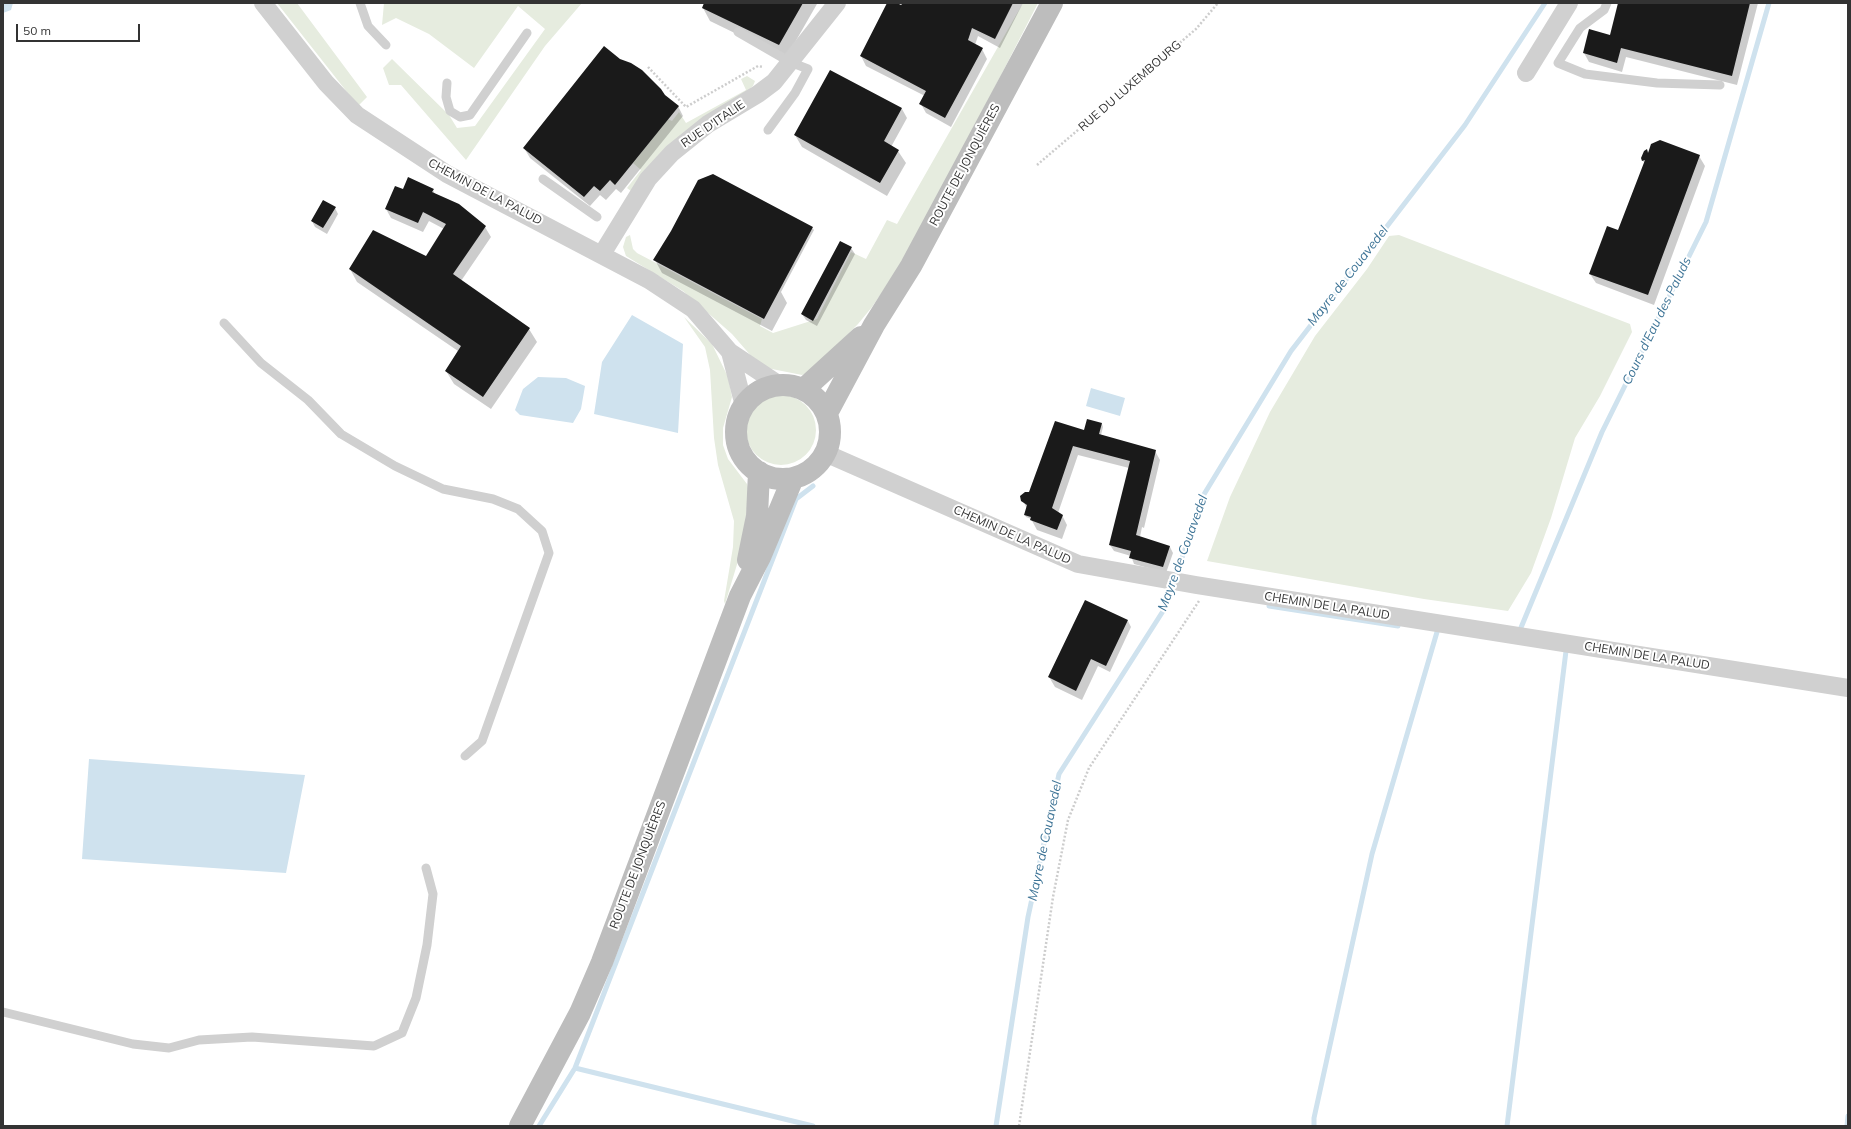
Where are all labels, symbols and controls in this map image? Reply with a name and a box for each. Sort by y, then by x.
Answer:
scale bar [18,16,142,42]
text: 50 m [23,23,51,38]
street label: RUE DU LUXEMBOURG [1076,37,1184,135]
street label: RUE D'ITALIE [678,97,748,151]
street label: ROUTE DE JONQUIÈRES [927,102,1003,228]
street label: CHEMIN DE LA PALUD [426,156,544,228]
water label: Mayre de Couavedel [1304,223,1392,329]
water label: Cours d'Eau des Paluds [1619,255,1695,387]
water label: Mayre de Couavedel [1155,493,1211,613]
street label: CHEMIN DE LA PALUD [951,503,1073,567]
street label: CHEMIN DE LA PALUD [1263,589,1391,623]
street label: CHEMIN DE LA PALUD [1583,639,1711,673]
water label: Mayre de Couavedel [1025,780,1065,902]
street label: ROUTE DE JONQUIÈRES [607,799,669,931]

